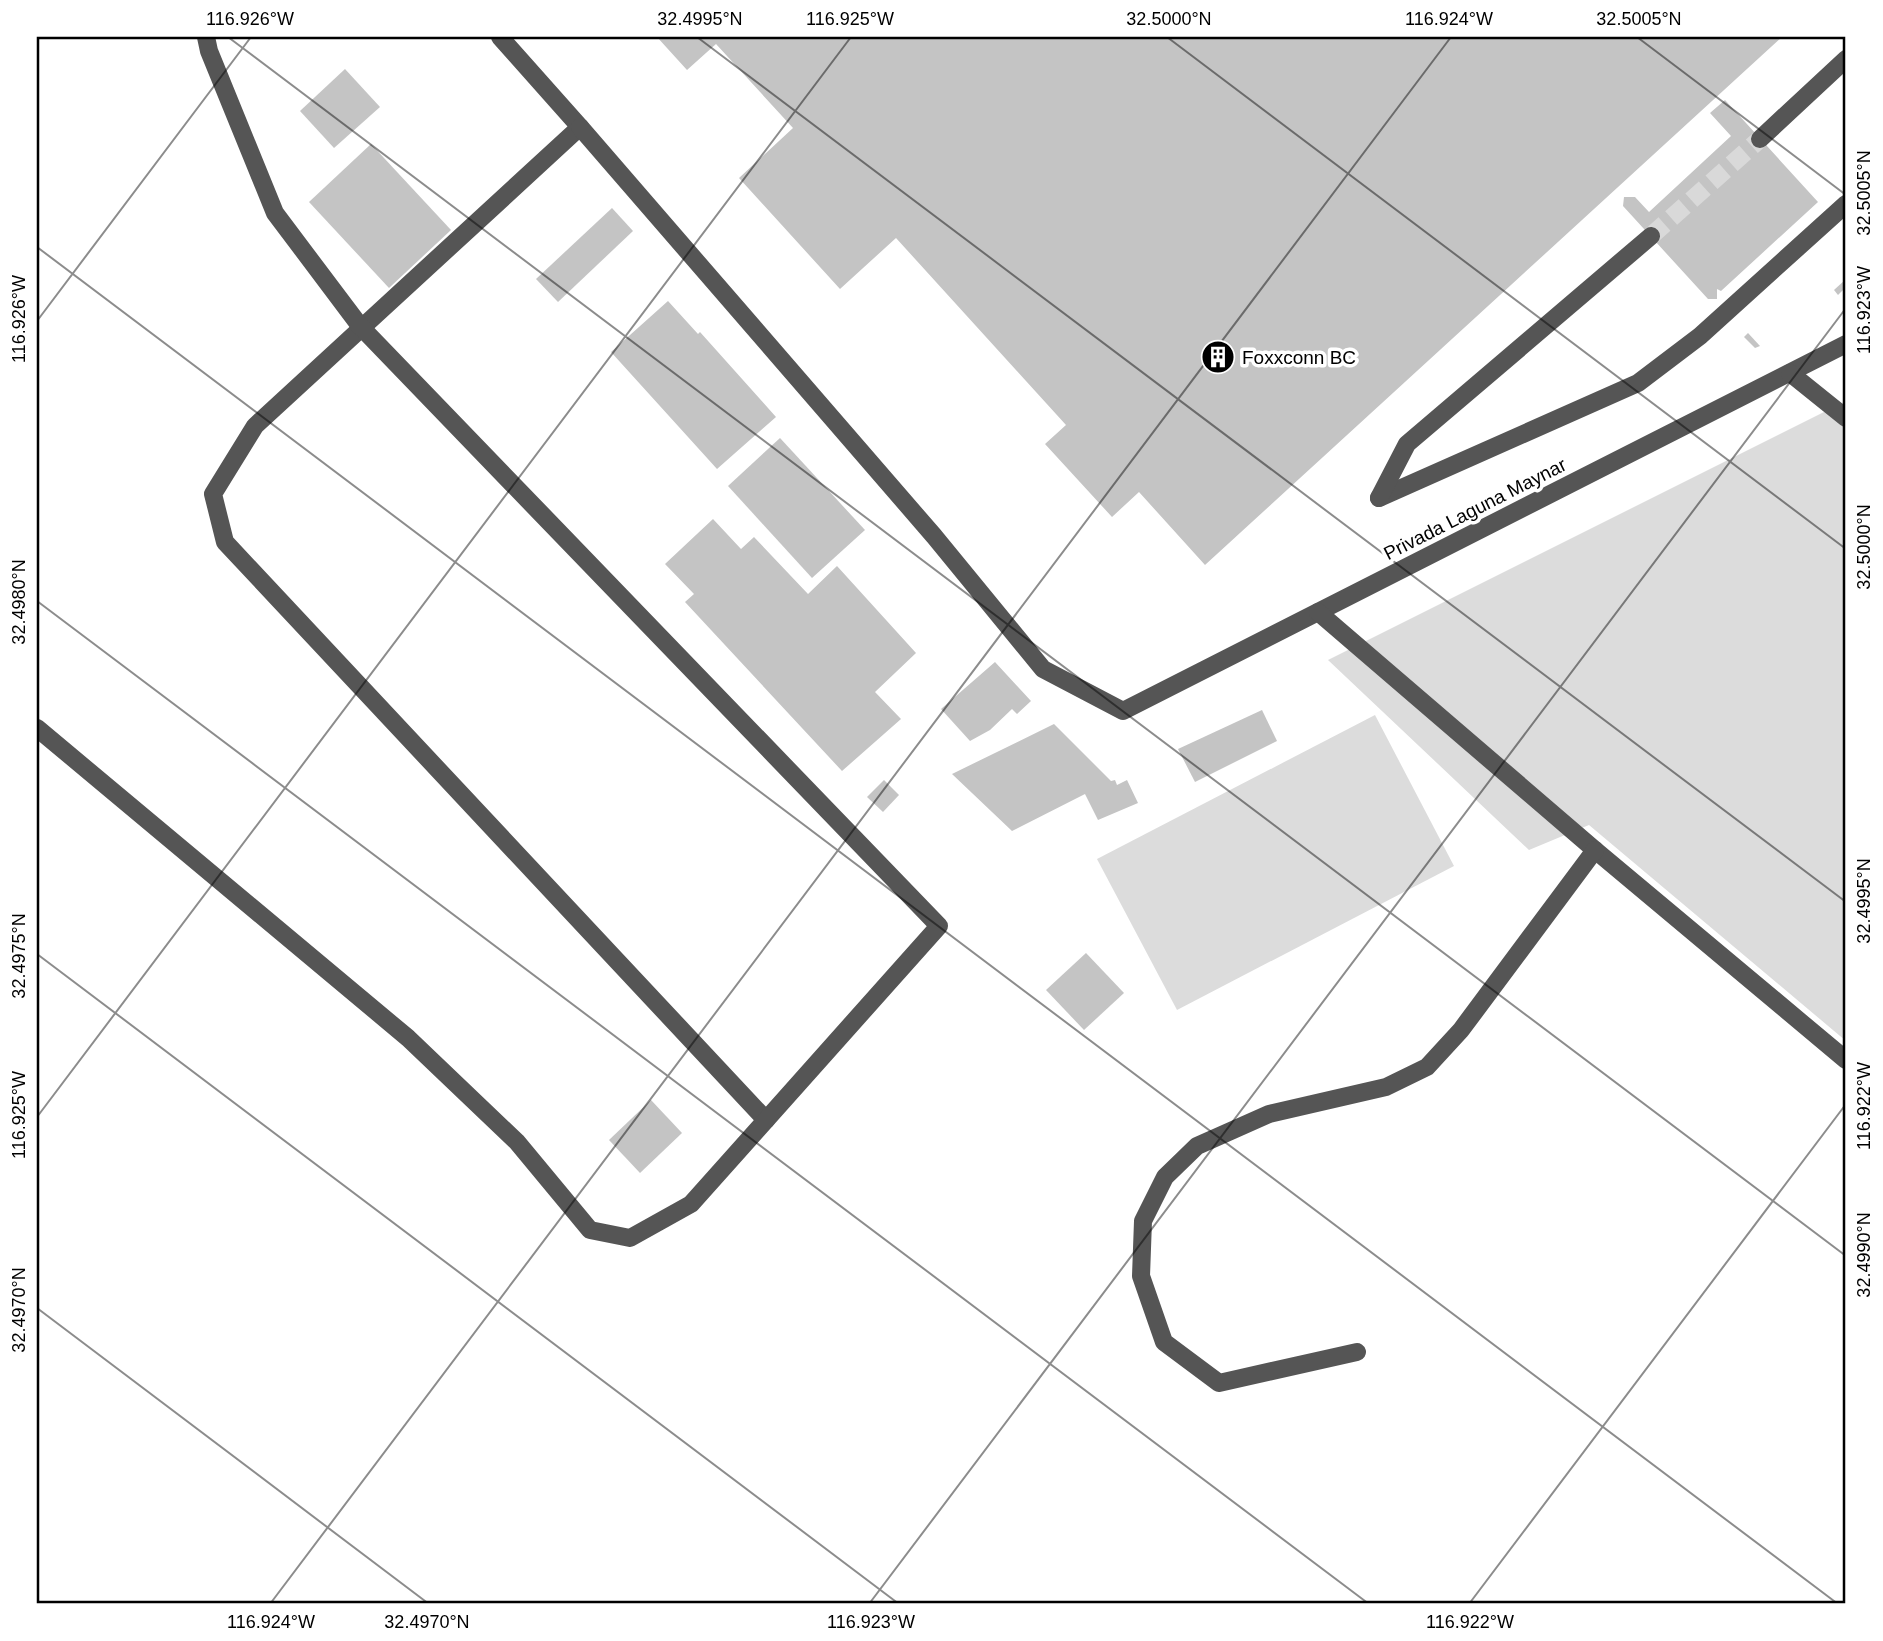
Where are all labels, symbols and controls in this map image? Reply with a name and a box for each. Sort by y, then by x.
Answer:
text: 116.926°W [206,9,294,29]
text: 32.4995°N [657,9,743,29]
text: 116.925°W [806,9,894,29]
text: 32.5000°N [1126,9,1212,29]
text: 116.924°W [1405,9,1493,29]
text: 32.5005°N [1596,9,1682,29]
text: 32.5005°N [1854,150,1874,236]
text: 116.923°W [1854,266,1874,354]
text: 116.926°W [9,275,29,363]
building icon: Foxxconn BC [1199,338,1237,376]
place label: Foxxconn BC [1242,347,1356,368]
street label: Privada Laguna Maynar [1380,454,1570,564]
text: 32.5000°N [1854,504,1874,590]
text: 32.4980°N [9,559,29,645]
text: 32.4995°N [1854,858,1874,944]
text: 32.4975°N [9,913,29,999]
text: 116.922°W [1854,1062,1874,1150]
text: 116.925°W [9,1071,29,1159]
text: 32.4990°N [1854,1212,1874,1298]
text: 32.4970°N [9,1267,29,1353]
text: 116.924°W [227,1612,315,1632]
text: 32.4970°N [384,1612,470,1632]
text: 116.923°W [827,1612,915,1632]
text: 116.922°W [1426,1612,1514,1632]

